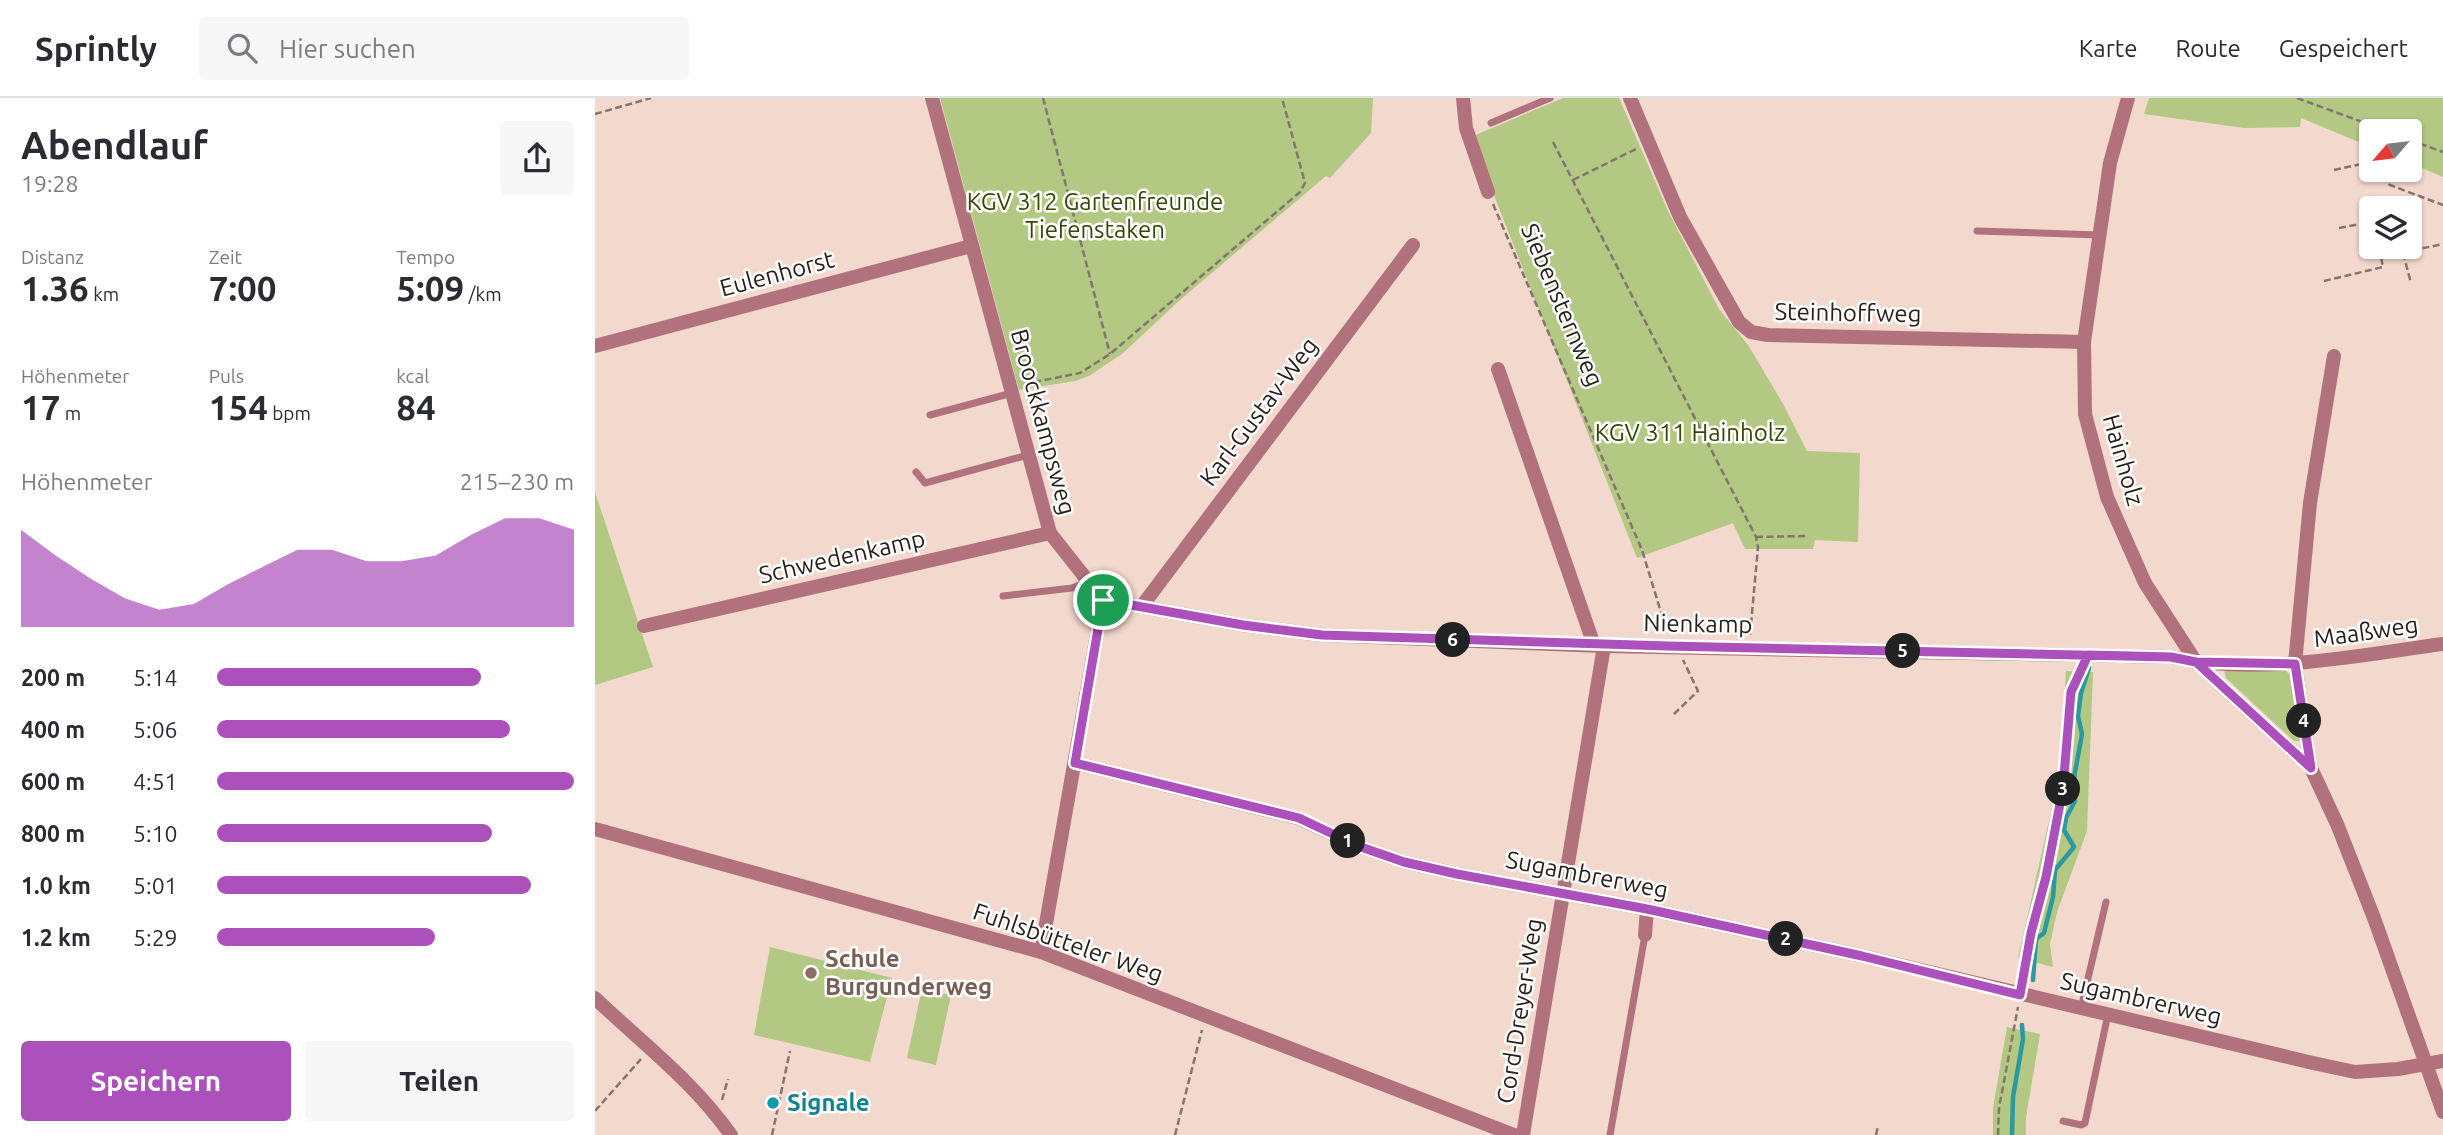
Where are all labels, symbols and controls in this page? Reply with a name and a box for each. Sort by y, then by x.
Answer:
search box [199,17,689,80]
icon: search [223,29,261,67]
text: Sprintly [35,30,157,67]
text: Hier suchen [279,34,416,63]
text: Karte [2079,35,2137,62]
text: Route [2175,35,2241,62]
text: Gespeichert [2279,35,2408,62]
north arrow [2359,119,2422,182]
map controls [2359,119,2422,259]
button: share [500,121,574,195]
text: Abendlauf [21,124,208,166]
text: 19:28 [21,171,79,196]
park label: KGV 312 Gartenfreunde Tiefenstaken [967,188,1223,243]
button: layers [2359,196,2422,259]
street label: Siebensternweg [1516,219,1609,390]
street label: Eulenhorst [717,245,837,302]
text: Distanz [21,246,84,268]
text: Zeit [209,246,242,268]
text: Tempo [396,246,455,268]
text: 1.36 [21,268,89,308]
text: 7:00 [209,268,277,308]
text: 5:09 [396,268,464,308]
text: km [89,283,119,305]
text: /km [464,283,502,305]
street label: Steinhoffweg [1774,298,1922,327]
street label: Broockkampsweg [1006,326,1081,518]
street label: Karl-Gustav-Weg [1194,332,1323,491]
text: Höhenmeter [21,365,130,387]
text: Puls [209,365,244,387]
text: kcal [396,365,429,387]
text: 17 [21,387,60,427]
text: 154 [209,387,268,427]
text: 84 [396,387,436,427]
text: m [60,402,81,424]
text: bpm [268,402,311,424]
street label: Hainholz [2098,411,2149,509]
park label: KGV 311 Hainholz [1595,419,1785,446]
text: Höhenmeter [21,469,152,494]
text: 215–230 m [460,469,574,494]
street label: Schwedenkamp [756,524,927,589]
pin [1073,570,1133,630]
icon: arrive [1084,581,1122,619]
street label: Nienkamp [1643,609,1753,638]
street label: Maaßweg [2312,611,2420,652]
pin: 6 [1435,622,1471,658]
text: 6 [1447,628,1458,650]
pin: 5 [1885,634,1921,668]
text: 5 [1897,639,1908,661]
text: 200 m [21,665,85,690]
text: 5:14 [133,665,178,690]
pin: 4 [2287,704,2321,738]
text: 4 [2298,709,2309,731]
text: 400 m [21,717,85,742]
text: 5:06 [133,717,178,742]
text: 600 m [21,769,85,794]
text: 4:51 [133,769,178,794]
pin: 3 [2045,772,2081,806]
text: 3 [2057,777,2068,799]
text: 800 m [21,821,85,846]
text: 5:10 [133,821,178,846]
pin: 1 [1331,824,1365,858]
text: 1 [1342,829,1353,851]
street label: Sugambrerweg [1504,846,1671,903]
text: 1.0 km [21,873,91,898]
text: 5:01 [133,873,178,898]
street label: Fuhlsbütteler Weg [970,897,1167,988]
street label: Cord-Dreyer-Weg [1492,916,1547,1106]
pin: 2 [1769,922,1803,956]
text: 1.2 km [21,925,91,950]
text: 5:29 [133,925,178,950]
text: 2 [1780,927,1791,949]
place label: Schule Burgunderweg [825,945,992,1000]
marker: Schule Burgunderweg [803,965,819,981]
street label: Sugambrerweg [2058,967,2224,1030]
button: Speichern [21,1041,291,1121]
button: Teilen [305,1041,574,1121]
place label: Signale [787,1089,870,1116]
marker: Signale [765,1095,781,1111]

